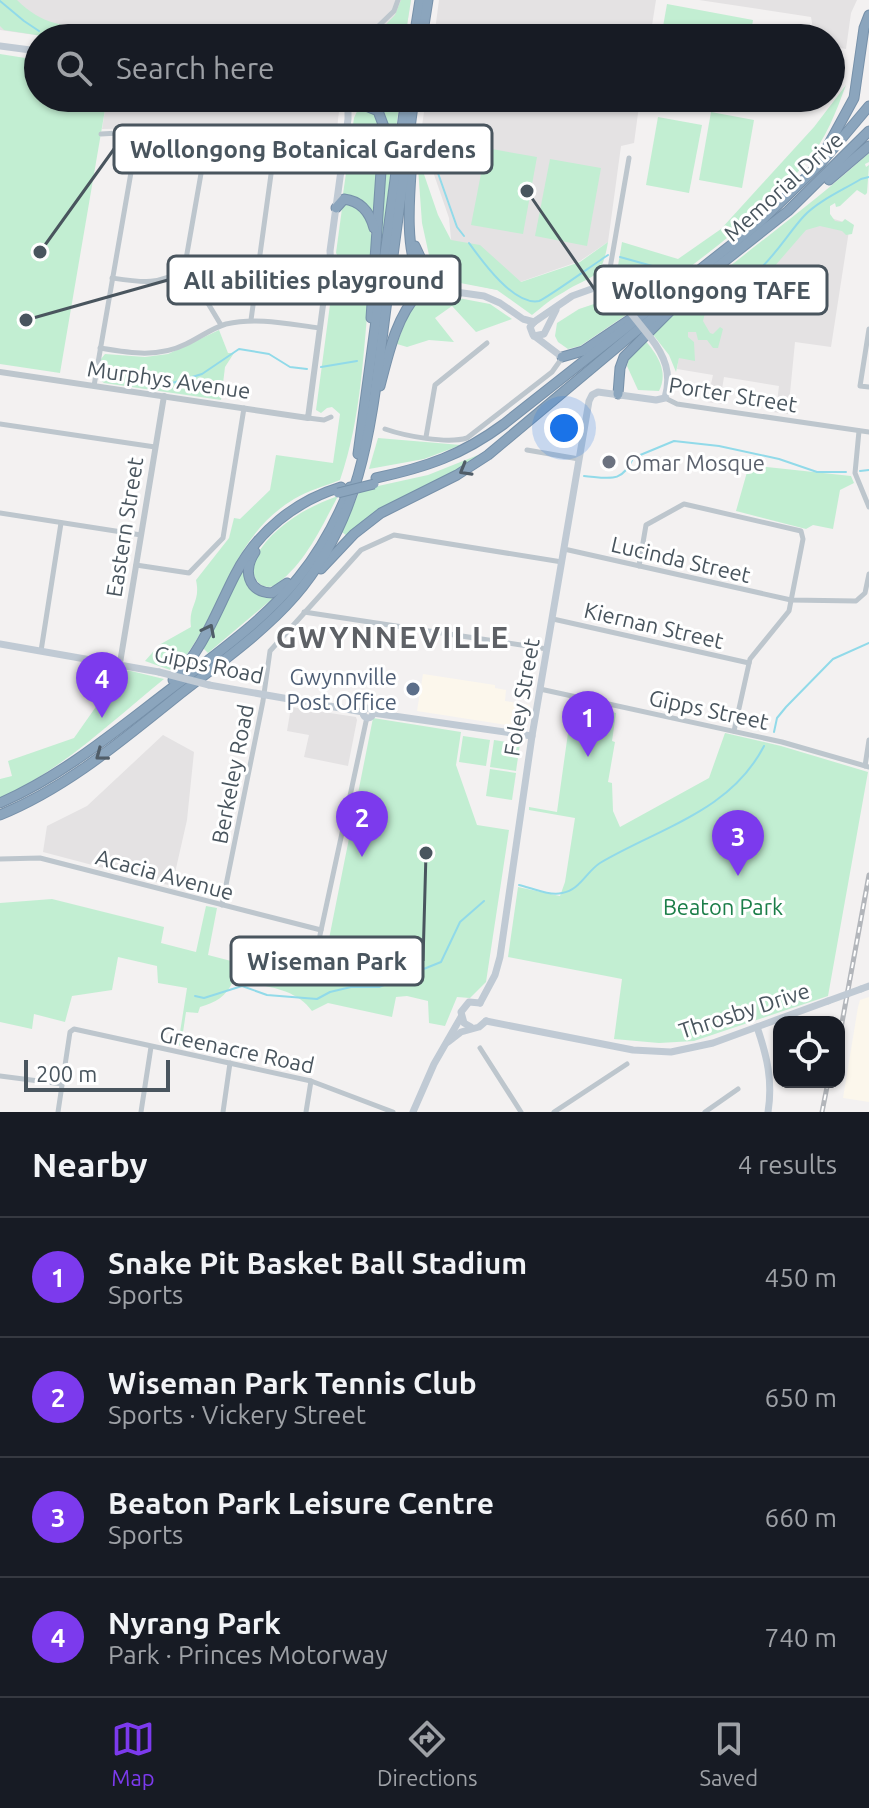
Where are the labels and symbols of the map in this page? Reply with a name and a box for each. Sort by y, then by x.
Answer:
callout: Wollongong Botanical Gardens [114,125,492,173]
street label: Memorial Drive [719,126,847,246]
text: Wollongong Botanical Gardens [130,136,476,163]
callout: All abilities playground [168,256,460,304]
callout: Wollongong TAFE [595,266,827,314]
text: All abilities playground [184,267,444,294]
text: Wollongong TAFE [611,277,811,304]
street label: Murphys Avenue [86,355,252,403]
street label: Porter Street [667,372,799,417]
your location [544,408,584,448]
place label: Omar Mosque [625,450,765,475]
marker: Omar Mosque [600,453,618,471]
street label: Eastern Street [101,455,147,599]
one-way arrow [459,460,474,476]
street label: Lucinda Street [609,531,754,587]
street label: Kiernan Street [582,597,727,653]
district label: GWYNNEVILLE [276,620,510,654]
one-way arrow [199,623,214,638]
street label: Foley Street [498,636,544,758]
street label: Gipps Road [152,640,266,688]
pin: 4 [76,652,128,718]
place label: Gwynnville Post Office [286,664,397,714]
marker: Gwynnville Post Office [404,680,422,698]
street label: Gipps Street [647,684,771,734]
pin: 1 [562,691,614,757]
street label: Berkeley Road [206,702,258,846]
one-way arrow [95,746,110,760]
pin: 2 [336,791,388,857]
pin: 3 [712,810,764,876]
street label: Acacia Avenue [93,844,237,904]
park label: Beaton Park [663,894,783,919]
callout: Wiseman Park [231,937,423,985]
text: Wiseman Park [247,948,408,975]
street label: Throsby Drive [675,977,813,1043]
street label: Greenacre Road [157,1020,317,1078]
scale bar [24,1056,170,1092]

